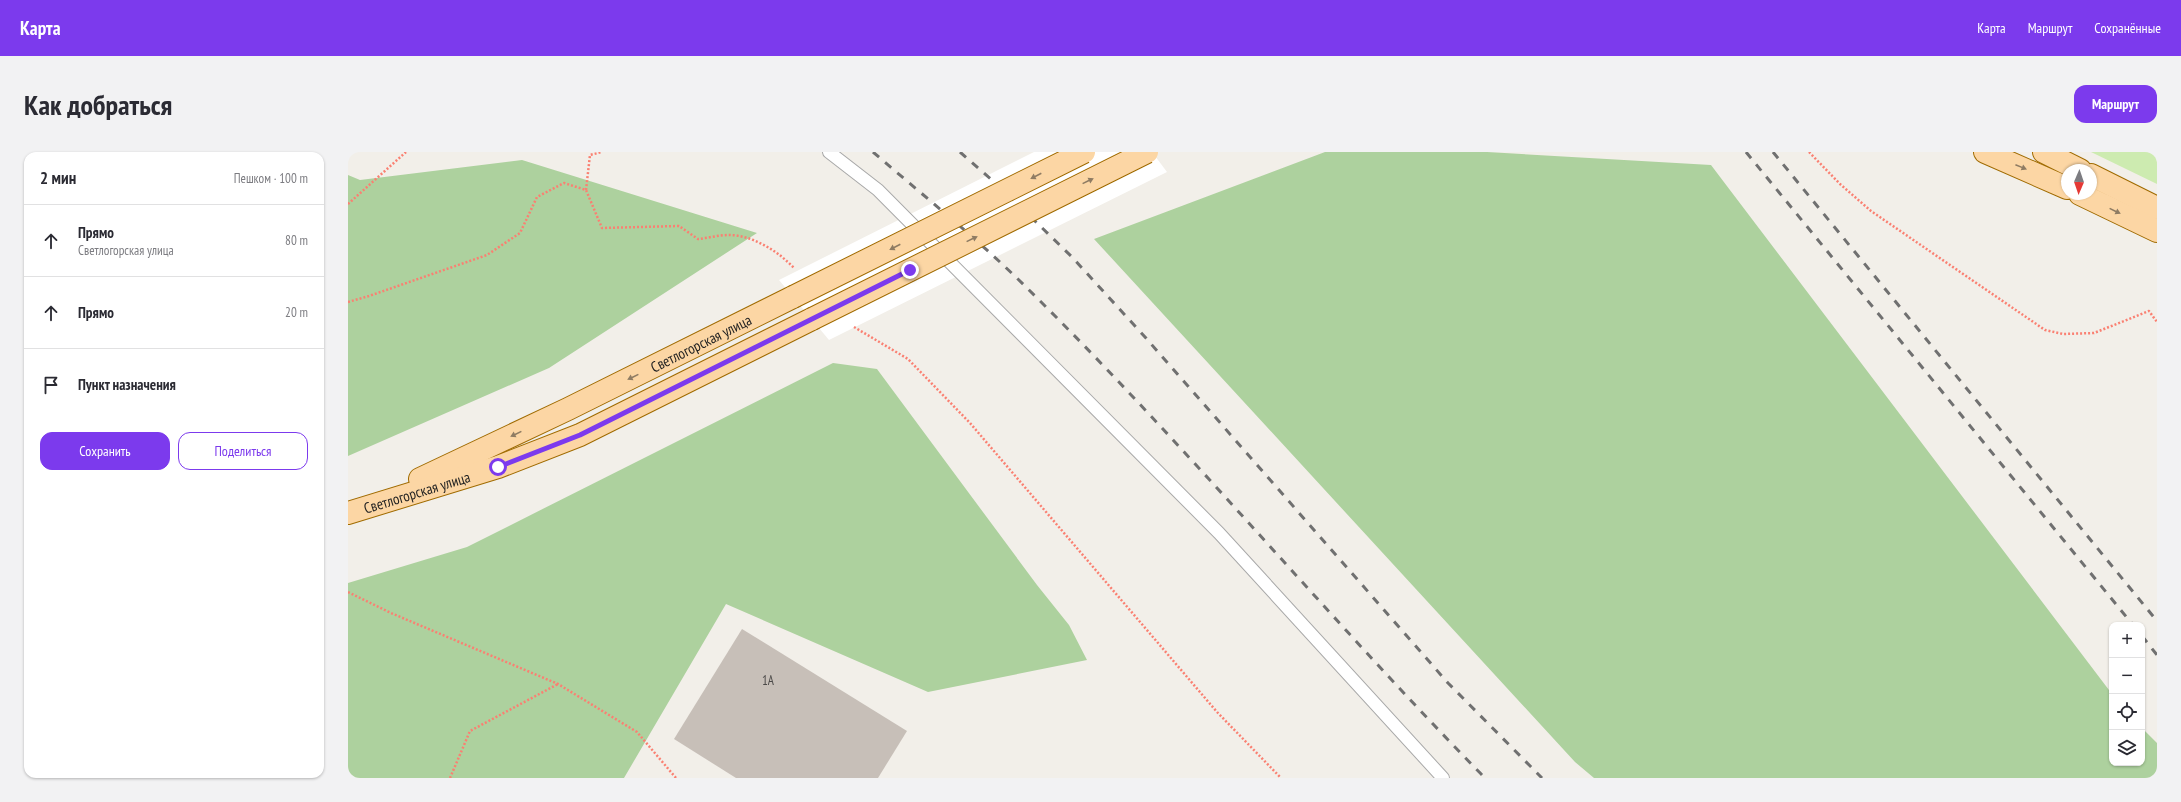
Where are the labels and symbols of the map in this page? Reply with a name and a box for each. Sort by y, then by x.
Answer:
one-way arrow [2016,164,2028,170]
north arrow [2061,164,2097,200]
one-way arrow [1030,173,1042,179]
one-way arrow [1083,178,1094,184]
one-way arrow [2109,208,2121,214]
one-way arrow [966,236,978,242]
one-way arrow [889,243,901,250]
route end [901,261,919,279]
street label: Светлогорская улица [647,310,754,376]
one-way arrow [627,374,639,380]
one-way arrow [510,431,522,437]
route start [489,458,507,476]
street label: Светлогорская улица [361,467,472,517]
house number: 1А [762,672,775,689]

